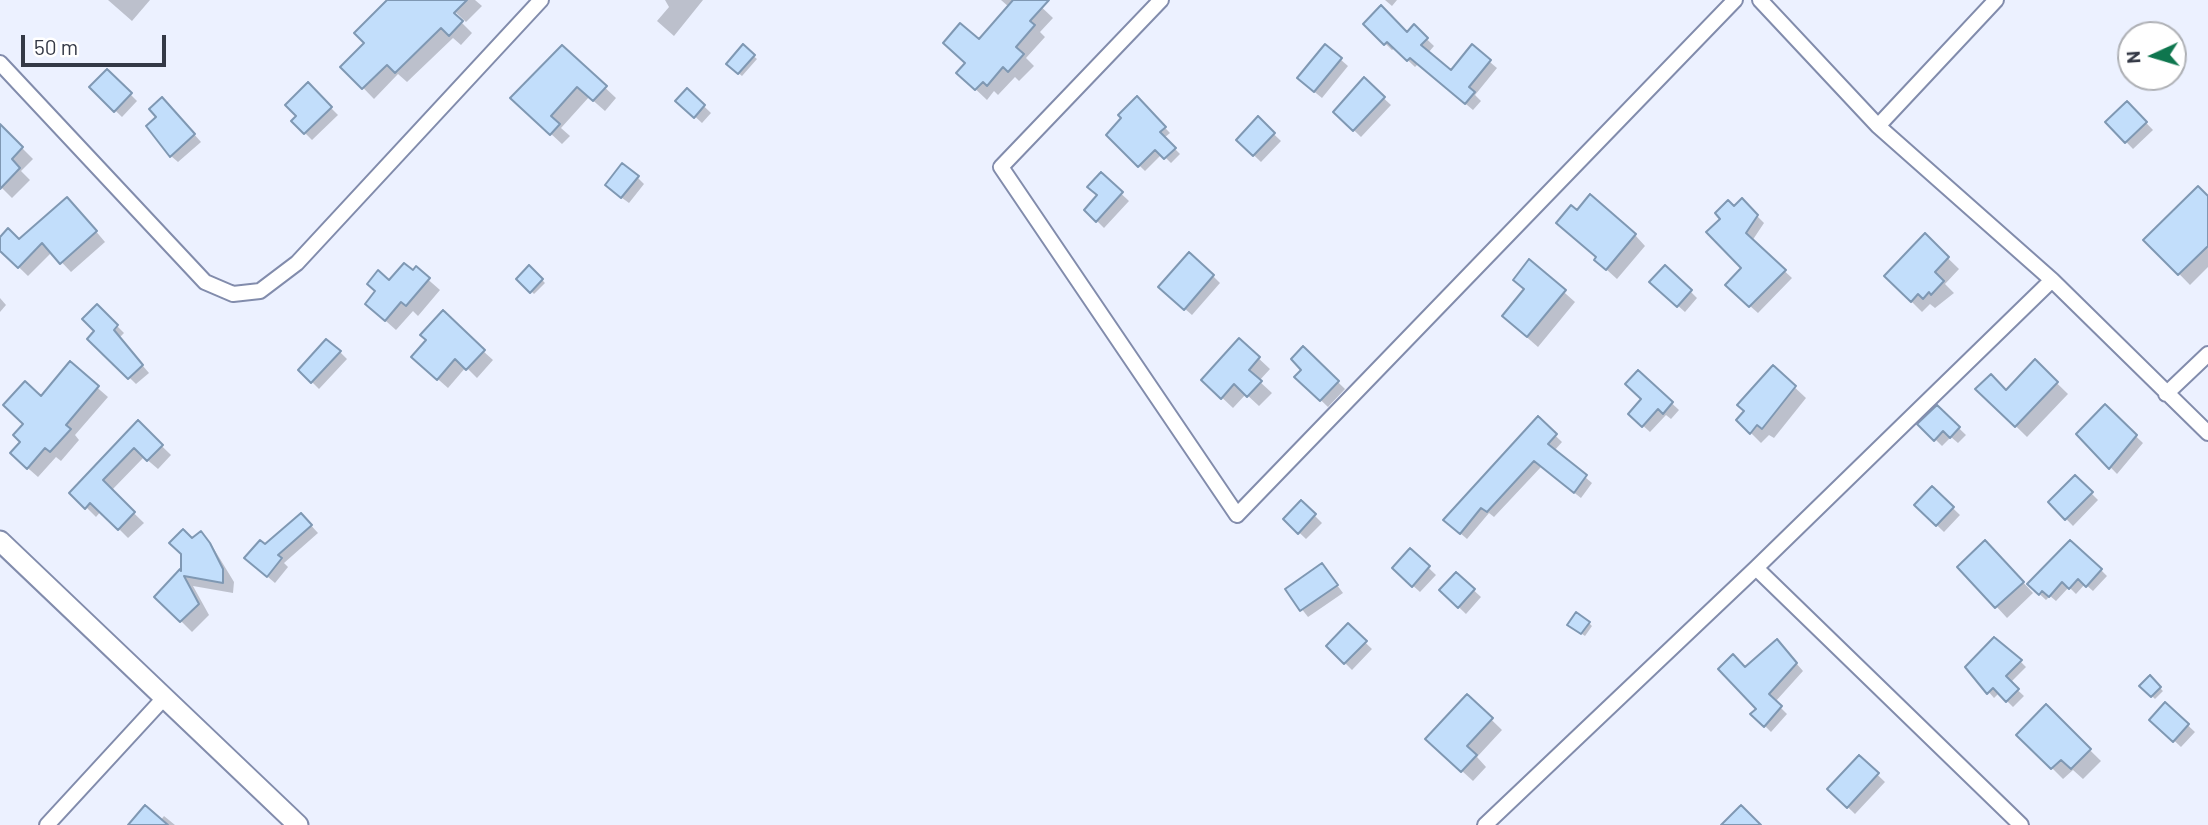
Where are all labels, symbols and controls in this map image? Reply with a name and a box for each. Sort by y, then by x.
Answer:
scale bar [24,21,170,65]
north arrow [2117,21,2187,91]
text: 50 m [34,34,78,59]
text: N [2121,50,2144,64]

